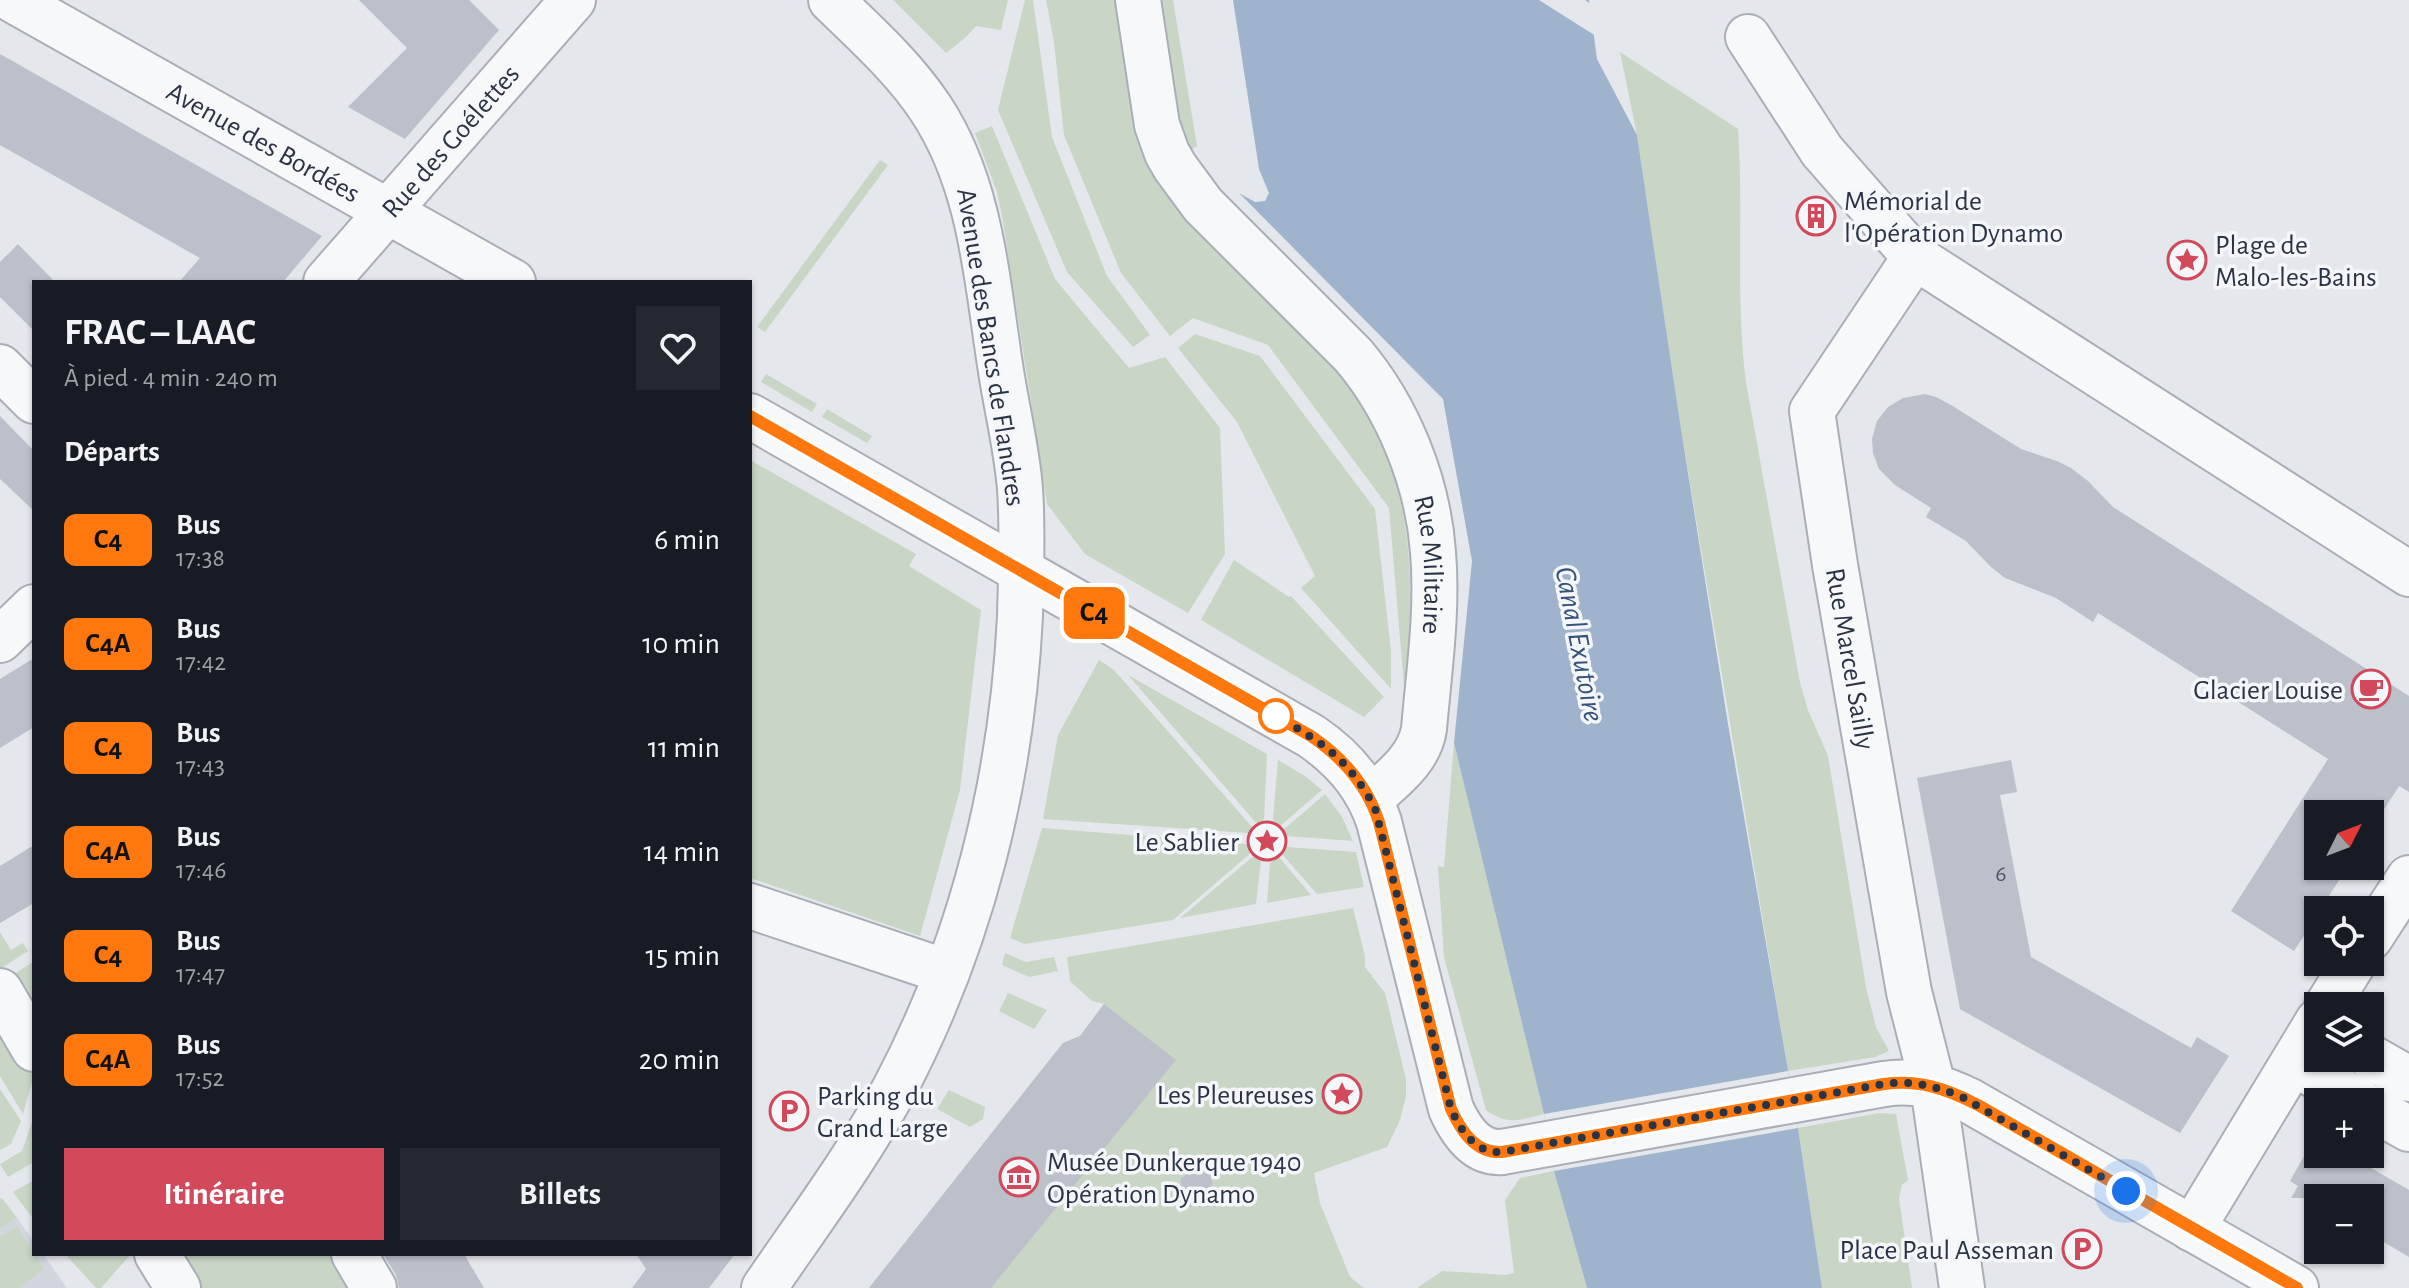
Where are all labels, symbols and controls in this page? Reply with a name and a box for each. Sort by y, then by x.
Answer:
street label: Rue des Goélettes [377,60,525,224]
street label: Avenue des Bordées [162,78,364,209]
street label: Avenue des Bancs de Flandres [951,186,1029,508]
place label: Mémorial de l'Opération Dynamo [1844,188,2063,248]
building icon: Mémorial de l'Opération Dynamo [1795,195,1837,237]
place label: Plage de Malo-les-Bains [2215,232,2377,292]
place icon: Plage de Malo-les-Bains [2166,239,2208,281]
button: heart [636,306,720,390]
text: FRAC – LAAC [64,314,256,352]
text: À pied · 4 min · 240 m [64,365,278,391]
text: Départs [64,437,160,467]
street label: Rue Militaire [1408,493,1446,635]
text: Bus [176,510,221,540]
text: 6 min [654,525,720,555]
text: C4 [94,526,122,554]
text: 17:38 [176,545,225,571]
water label: Canal Exutoire [1549,564,1609,724]
street label: Rue Marcel Sailly [1820,566,1879,752]
line badge: C4 [1058,587,1130,639]
text: C4 [1080,599,1108,627]
text: Bus [176,614,221,644]
text: 10 min [642,629,720,659]
text: C4A [85,630,131,658]
text: 17:42 [176,649,226,675]
cafe icon: Glacier Louise [2350,668,2392,710]
place label: Glacier Louise [2193,677,2343,705]
unlabelled marker [1259,699,1293,733]
text: Bus [176,718,221,748]
text: 11 min [648,733,720,763]
text: C4 [94,734,122,762]
text: 17:43 [176,753,225,779]
north arrow [2304,800,2384,880]
map controls [2304,800,2384,1264]
place icon: Le Sablier [1246,820,1288,862]
text: Bus [176,822,221,852]
place label: Le Sablier [1135,829,1239,857]
text: 14 min [644,837,720,867]
text: C4A [85,838,131,866]
text: 17:46 [176,857,226,883]
house number: 6 [1995,862,2007,886]
button: locate [2304,896,2384,976]
text: Bus [176,926,221,956]
text: 15 min [645,941,720,971]
text: C4 [94,942,122,970]
text: 17:47 [176,961,225,987]
button: layers [2304,992,2384,1072]
text: Bus [176,1030,221,1060]
text: 20 min [639,1045,720,1075]
text: C4A [85,1046,131,1074]
text: 17:52 [176,1065,224,1091]
place icon: Les Pleureuses [1321,1073,1363,1115]
place label: Les Pleureuses [1157,1082,1314,1110]
place label: Parking du Grand Large [817,1083,948,1143]
button: + [2304,1088,2384,1168]
parking icon: Parking du Grand Large [768,1090,810,1132]
button: Itinéraire [64,1148,384,1240]
button: Billets [400,1148,720,1240]
place label: Musée Dunkerque 1940 Opération Dynamo [1047,1149,1302,1209]
museum icon: Musée Dunkerque 1940 Opération Dynamo [998,1156,1040,1198]
your location [2106,1171,2146,1211]
button: − [2304,1184,2384,1264]
parking icon: Place Paul Asseman [2061,1228,2103,1270]
place label: Place Paul Asseman [1839,1237,2054,1265]

